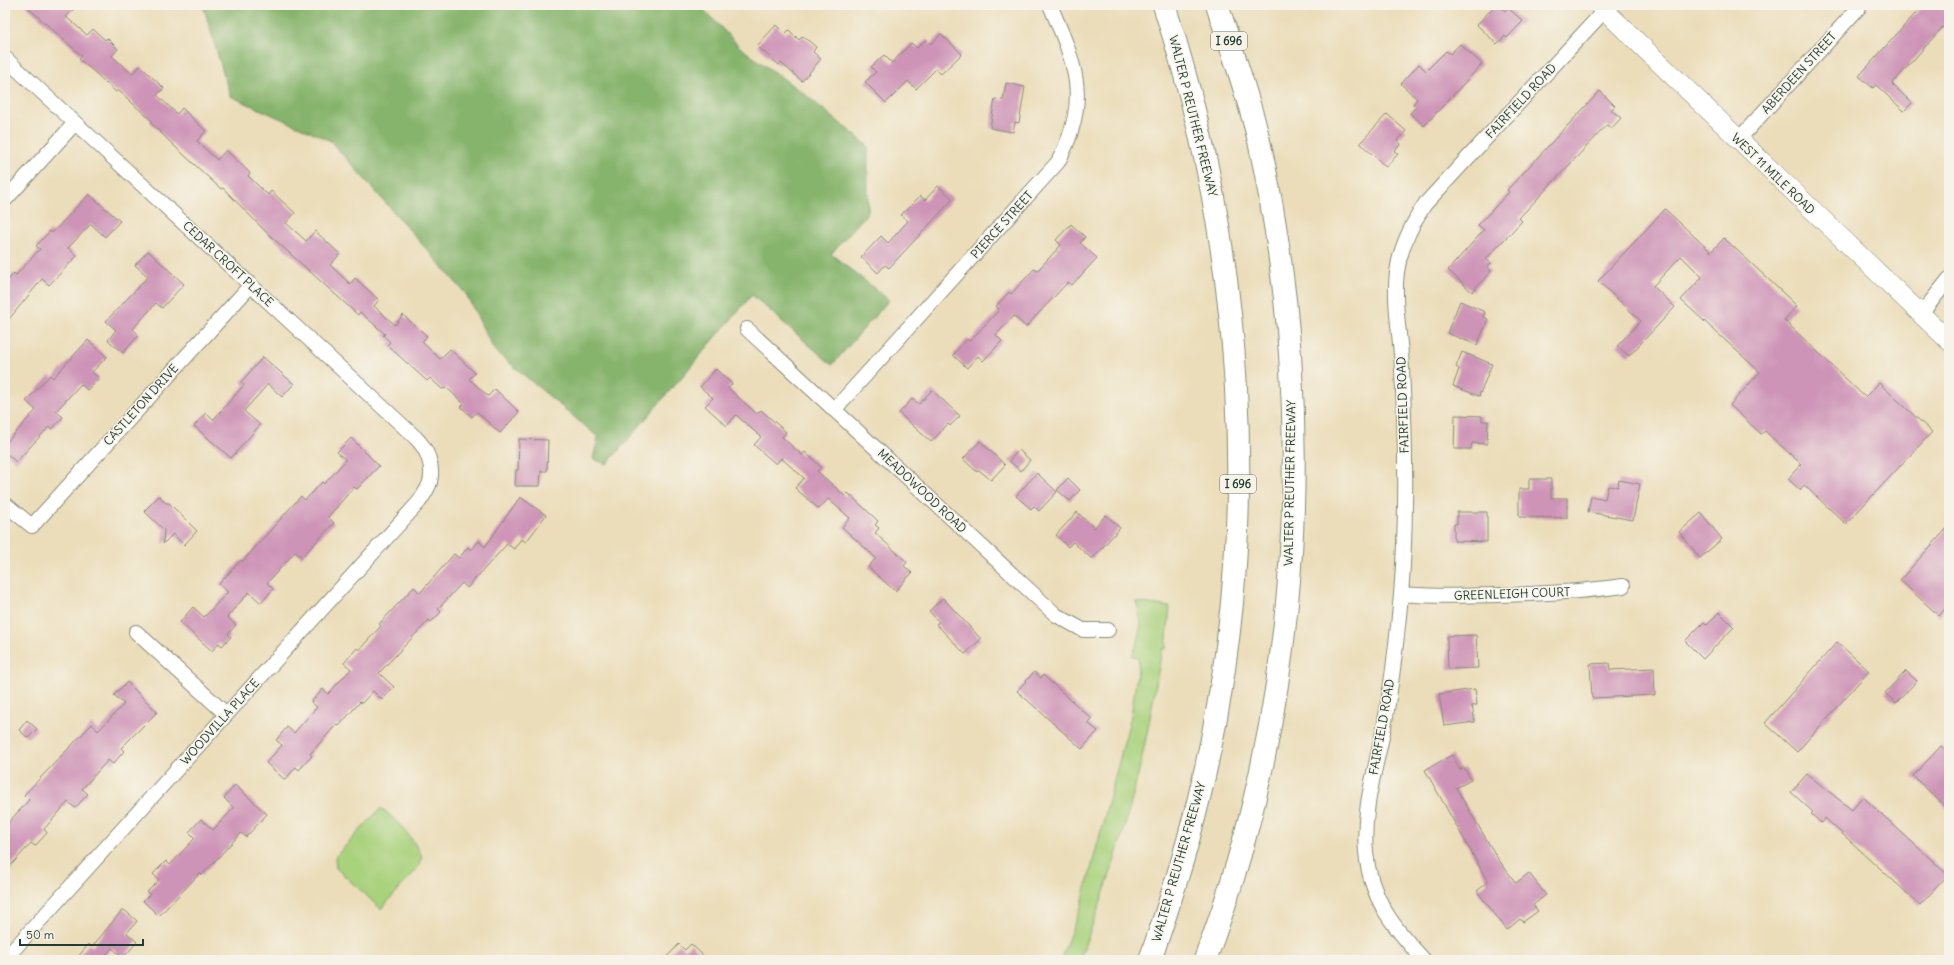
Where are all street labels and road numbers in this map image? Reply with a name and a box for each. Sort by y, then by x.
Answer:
street label: ABERDEEN STREET [1758,29,1839,117]
road number: I 696 [1211,32,1247,50]
street label: WALTER P REUTHER FREEWAY [1166,34,1221,198]
street label: FAIRFIELD ROAD [1482,60,1559,141]
street label: WEST 11 MILE ROAD [1728,130,1818,217]
street label: PIERCE STREET [967,188,1036,261]
street label: CEDAR CROFT PLACE [180,218,277,310]
street label: FAIRFIELD ROAD [1393,356,1412,454]
street label: CASTLETON DRIVE [100,361,181,448]
street label: WALTER P REUTHER FREEWAY [1281,400,1298,566]
street label: MEADOWOOD ROAD [875,446,970,536]
road number: I 696 [1220,475,1256,493]
street label: GREENLEIGH COURT [1454,584,1570,603]
street label: WOODVILLA PLACE [177,676,262,768]
street label: FAIRFIELD ROAD [1366,678,1397,776]
street label: WALTER P REUTHER FREEWAY [1148,780,1209,944]

